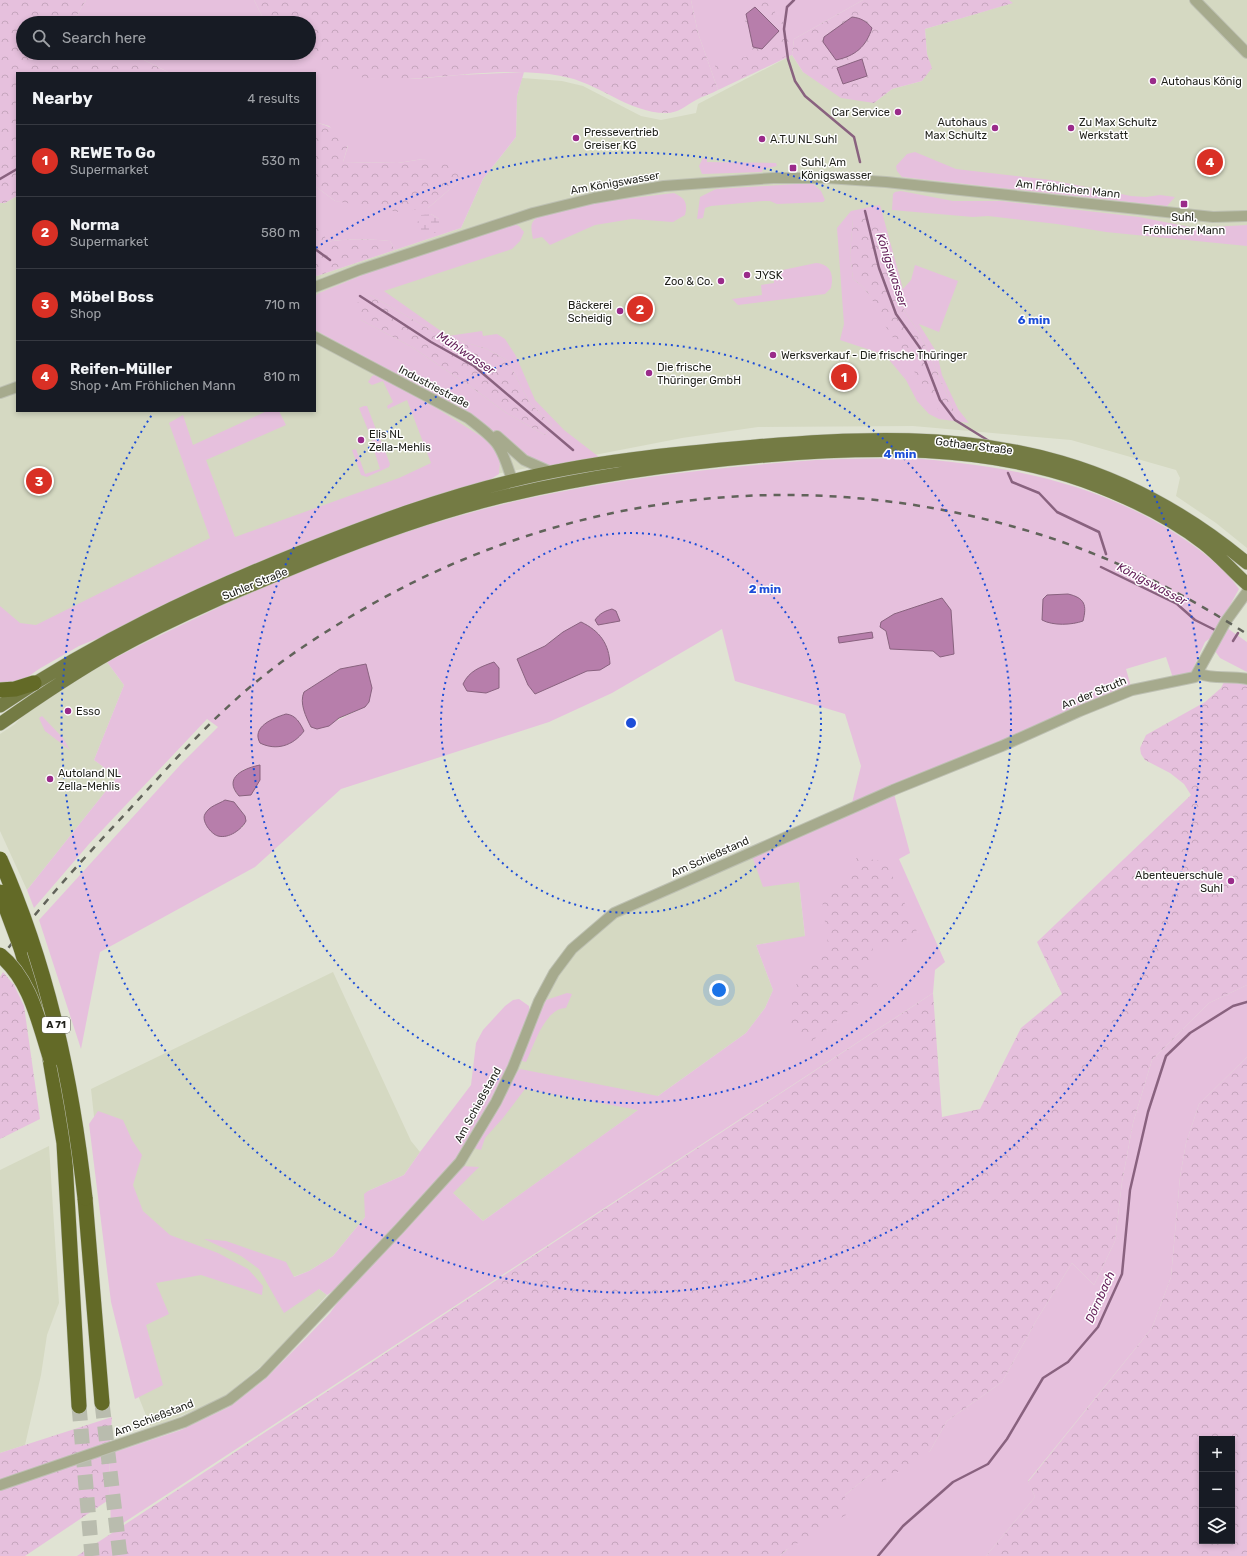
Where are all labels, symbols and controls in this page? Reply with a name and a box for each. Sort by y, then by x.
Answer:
search box [16,16,316,60]
icon: search [30,27,52,49]
text: Search here [62,29,146,47]
place label: Autohaus König [1161,75,1242,88]
marker: Autohaus König [1148,76,1158,86]
text: Nearby [32,88,93,108]
text: 4 results [247,91,300,106]
place label: Car Service [832,106,890,119]
marker: Car Service [893,107,903,117]
place label: Autohaus Max Schultz [925,116,987,142]
place label: Zu Max Schultz Werkstatt [1079,116,1157,142]
marker: Autohaus Max Schultz [990,123,1000,133]
marker: Zu Max Schultz Werkstatt [1066,123,1076,133]
place label: Pressevertrieb Greiser KG [584,126,659,152]
marker: Pressevertrieb Greiser KG [571,133,581,143]
place label: A.T.U NL Suhl [770,133,837,146]
marker: A.T.U NL Suhl [757,134,767,144]
text: REWE To Go [70,144,155,162]
pin: 4 [1197,147,1223,177]
text: 1 [42,153,48,168]
text: 530 m [261,153,300,168]
place label: Suhl, Am Königswasser [801,156,872,182]
text: Supermarket [70,162,148,177]
marker: Suhl, Am Königswasser [788,163,798,173]
street label: Am Königswasser [570,169,661,197]
street label: Am Fröhlichen Mann [1015,177,1121,201]
marker: Suhl, Fröhlicher Mann [1179,199,1189,209]
place label: Suhl, Fröhlicher Mann [1143,211,1225,237]
text: Norma [70,216,119,234]
text: 2 [41,225,49,240]
text: 580 m [261,225,300,240]
water label: Königswasser [873,231,911,309]
text: Supermarket [70,234,148,249]
place label: JYSK [755,269,783,282]
marker: JYSK [742,270,752,280]
place label: Zoo & Co. [665,275,713,288]
marker: Zoo & Co. [716,276,726,286]
text: Möbel Boss [70,288,154,306]
pin: 2 [627,294,653,324]
text: 3 [41,297,49,312]
text: 710 m [265,297,300,312]
place label: Bäckerei Scheidig [568,299,612,325]
text: Shop [70,306,101,321]
marker: Bäckerei Scheidig [615,306,625,316]
text: 6 min [1018,313,1051,327]
water label: Mühlwasser [434,328,498,378]
place label: Werksverkauf - Die frische Thüringer [781,349,968,362]
marker: Werksverkauf - Die frische Thüringer [768,350,778,360]
text: Reifen-Müller [70,360,172,378]
place label: Die frische Thüringer GmbH [657,361,741,387]
pin: 1 [831,362,857,392]
street label: Industriestraße [396,363,472,411]
marker: Die frische Thüringer GmbH [644,368,654,378]
text: 4 [41,369,49,384]
text: 810 m [263,369,300,384]
text: Shop · Am Fröhlichen Mann [70,378,236,393]
place label: Elis NL Zella-Mehlis [369,428,431,454]
marker: Elis NL Zella-Mehlis [356,435,366,445]
street label: Gothaer Straße [935,435,1013,457]
text: 4 min [884,447,917,461]
pin: 3 [26,466,52,496]
water label: Königswasser [1115,560,1190,608]
street label: Suhler Straße [220,565,290,603]
text: 2 min [749,582,782,596]
street label: An der Struth [1060,674,1128,712]
place label: Esso [76,705,100,718]
marker: Esso [63,706,73,716]
centre of rings [624,716,638,730]
place label: Autoland NL Zella-Mehlis [58,767,121,793]
marker: Autoland NL Zella-Mehlis [45,774,55,784]
street label: Am Schießstand [669,834,751,880]
place label: Abenteuerschule Suhl [1135,869,1223,895]
marker: Abenteuerschule Suhl [1226,876,1236,886]
your location [709,980,729,1000]
road number: A 71 [42,1017,70,1033]
street label: Am Schießstand [452,1065,504,1145]
water label: Dörnbach [1082,1269,1118,1325]
street label: Am Schießstand [112,1397,196,1439]
map controls [1199,1436,1235,1544]
button: + [1199,1436,1235,1472]
button: − [1199,1472,1235,1508]
button: layers [1199,1508,1235,1544]

